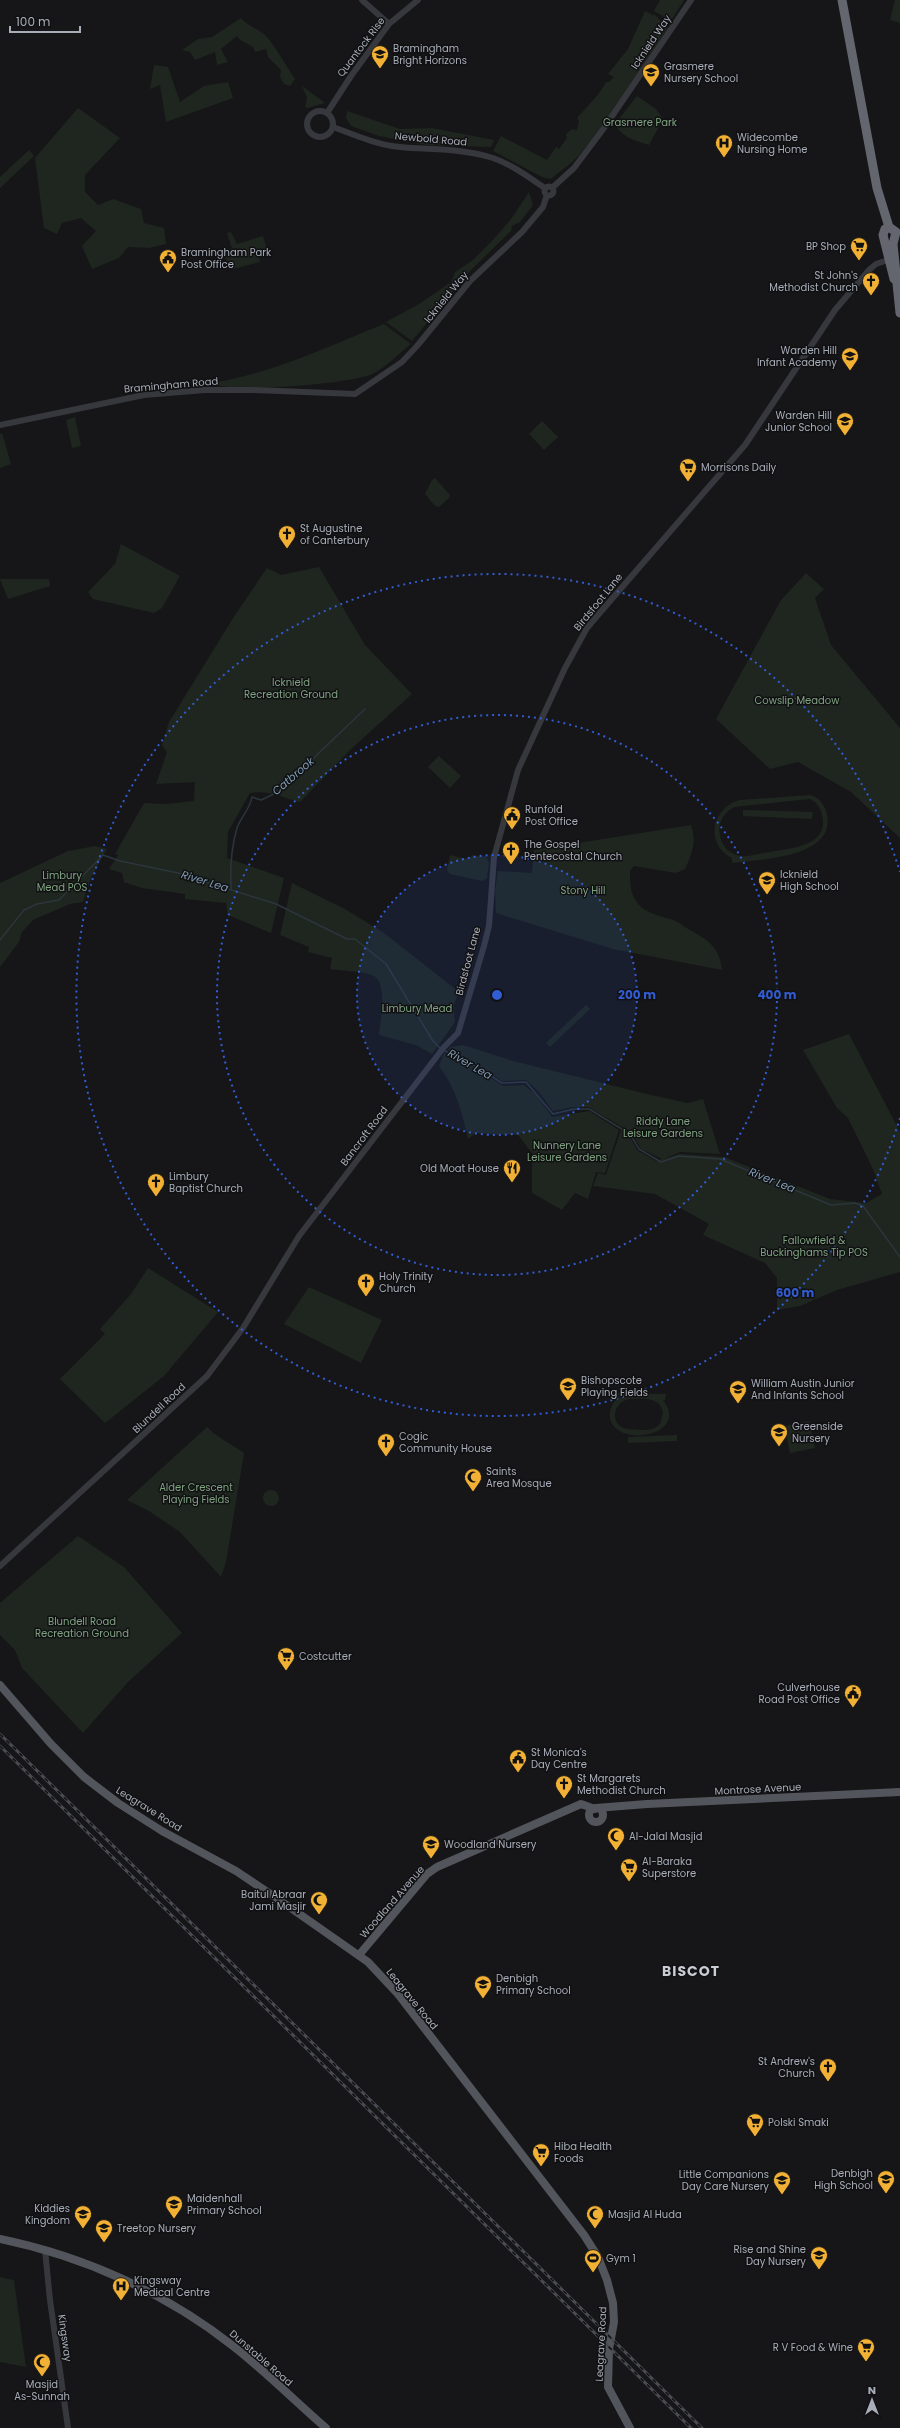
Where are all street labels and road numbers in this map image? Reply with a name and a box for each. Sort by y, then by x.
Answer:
street label: Icknield Way [627,11,675,72]
street label: Quantock Rise [334,14,388,80]
street label: Newbold Road [394,128,468,150]
street label: Icknield Way [420,268,472,326]
street label: Bramingham Road [123,373,219,397]
street label: Birdsfoot Lane [570,570,626,634]
street label: Birdsfoot Lane [452,925,484,997]
street label: Bancroft Road [337,1103,391,1169]
street label: Blundell Road [129,1379,189,1437]
street label: Montrose Avenue [714,1779,802,1799]
street label: Leagrave Road [113,1783,185,1835]
street label: Woodland Avenue [356,1862,428,1942]
street label: Leagrave Road [383,1965,441,2033]
street label: Leagrave Road [592,2306,610,2382]
street label: Kingsway [54,2313,76,2363]
street label: Dunstable Road [226,2326,296,2390]

